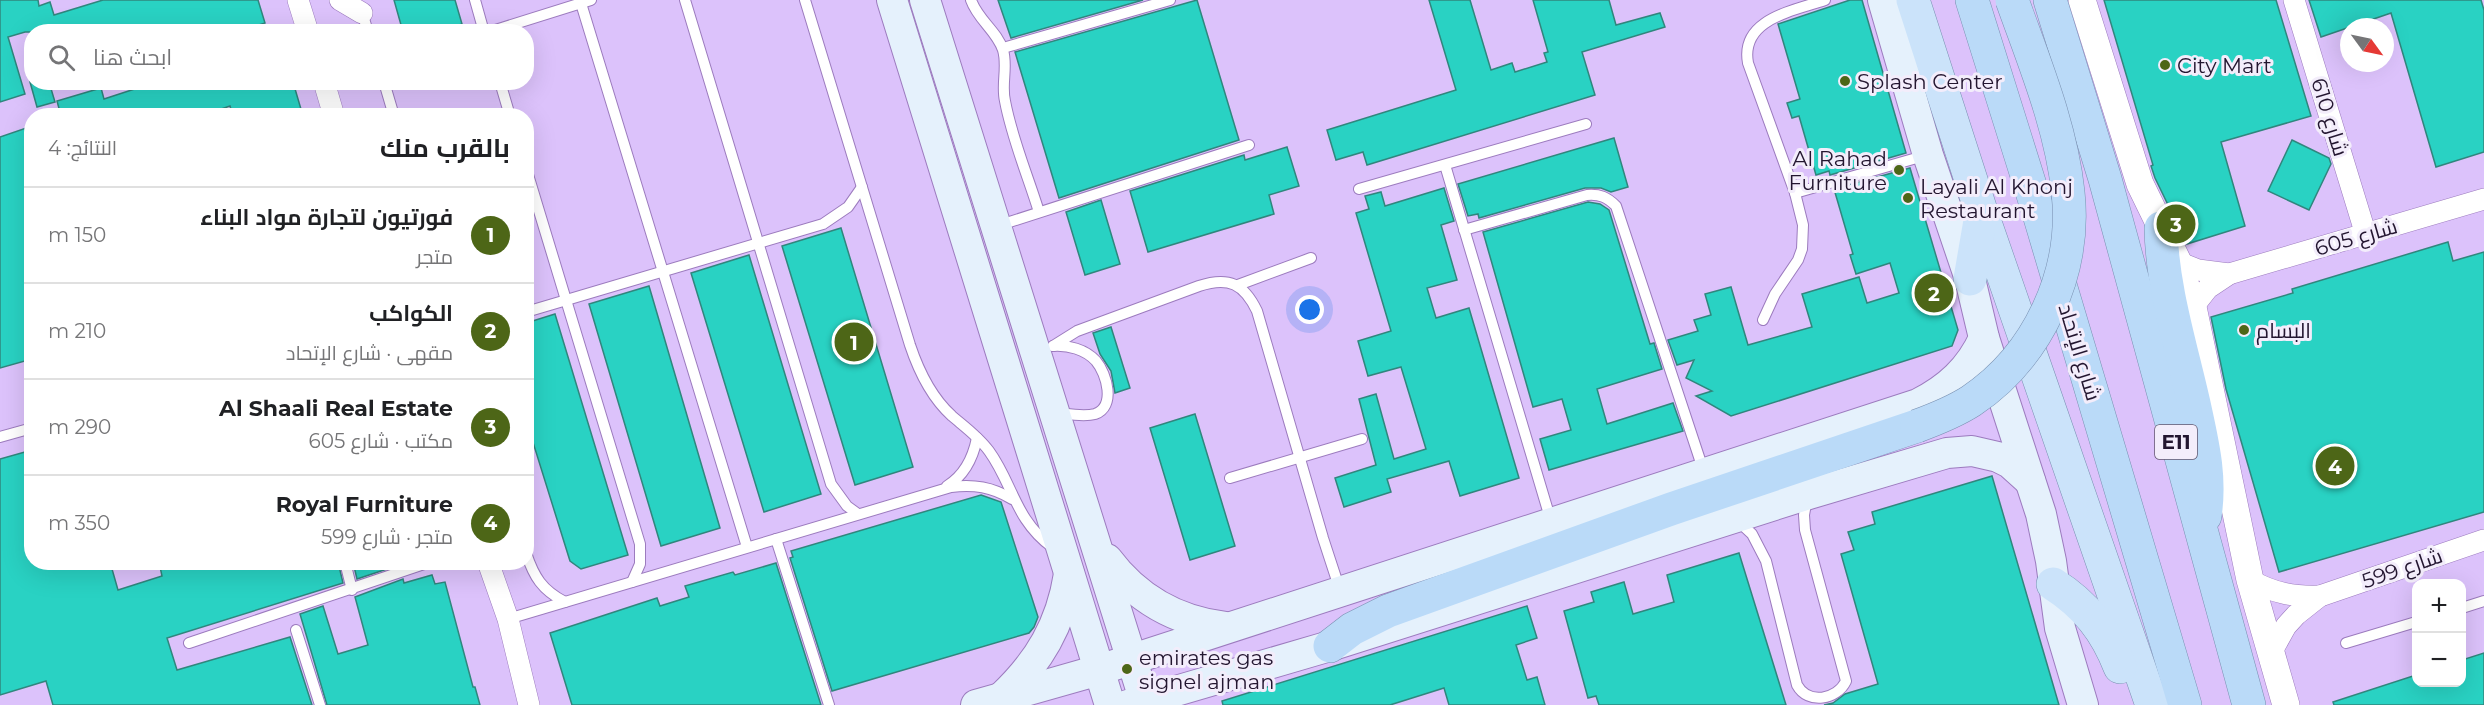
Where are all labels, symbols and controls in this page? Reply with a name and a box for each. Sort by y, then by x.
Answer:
north arrow [2340,18,2394,72]
search box [24,24,534,90]
icon: search [45,41,78,74]
text: ابحث هنا [93,44,172,71]
place label: City Mart [2177,53,2272,78]
marker: City Mart [2158,58,2172,72]
place label: Splash Center [1857,69,2003,94]
marker: Splash Center [1838,74,1852,88]
street label: شارع 610 [2304,75,2354,160]
text: بالقرب منك [380,132,510,164]
text: النتائج: 4 [48,136,117,160]
place label: Al Rahad Furniture [1789,146,1887,195]
marker: Al Rahad Furniture [1892,163,1906,177]
place label: Layali Al Khonj Restaurant [1920,174,2073,223]
marker: Layali Al Khonj Restaurant [1901,191,1915,205]
pin: 3 [2156,202,2196,246]
text: فورتيون لتجارة مواد البناء [200,204,453,231]
street label: شارع 605 [2312,213,2401,263]
text: 150 m [48,223,106,247]
text: 1 [487,223,494,247]
text: متجر [416,245,453,269]
pin: 2 [1914,270,1954,316]
your location [1295,295,1324,324]
text: الكواكب [369,300,453,327]
street label: شارع الإتحاد [2052,301,2107,404]
place label: البسام [2256,318,2311,345]
text: 210 m [48,319,106,343]
text: 2 [485,319,496,343]
pin: 1 [834,320,874,364]
marker: البسام [2237,323,2251,337]
text: مقهى · شارع الإتحاد [286,341,453,365]
text: Al Shaali Real Estate [219,395,453,422]
text: 290 m [48,415,111,439]
text: 3 [485,415,496,439]
road number: E11 [2155,425,2197,459]
text: مكتب · شارع 605 [309,429,453,453]
pin: 4 [2316,444,2354,488]
text: Royal Furniture [276,491,453,518]
text: 350 m [48,511,110,535]
text: 4 [484,511,497,535]
text: متجر · شارع 599 [321,525,453,549]
street label: شارع 599 [2358,543,2446,595]
map controls [2412,579,2466,687]
button: + [2412,579,2466,633]
button: − [2412,633,2466,687]
place label: emirates gas signel ajman [1139,645,1274,694]
marker: emirates gas signel ajman [1120,662,1134,676]

